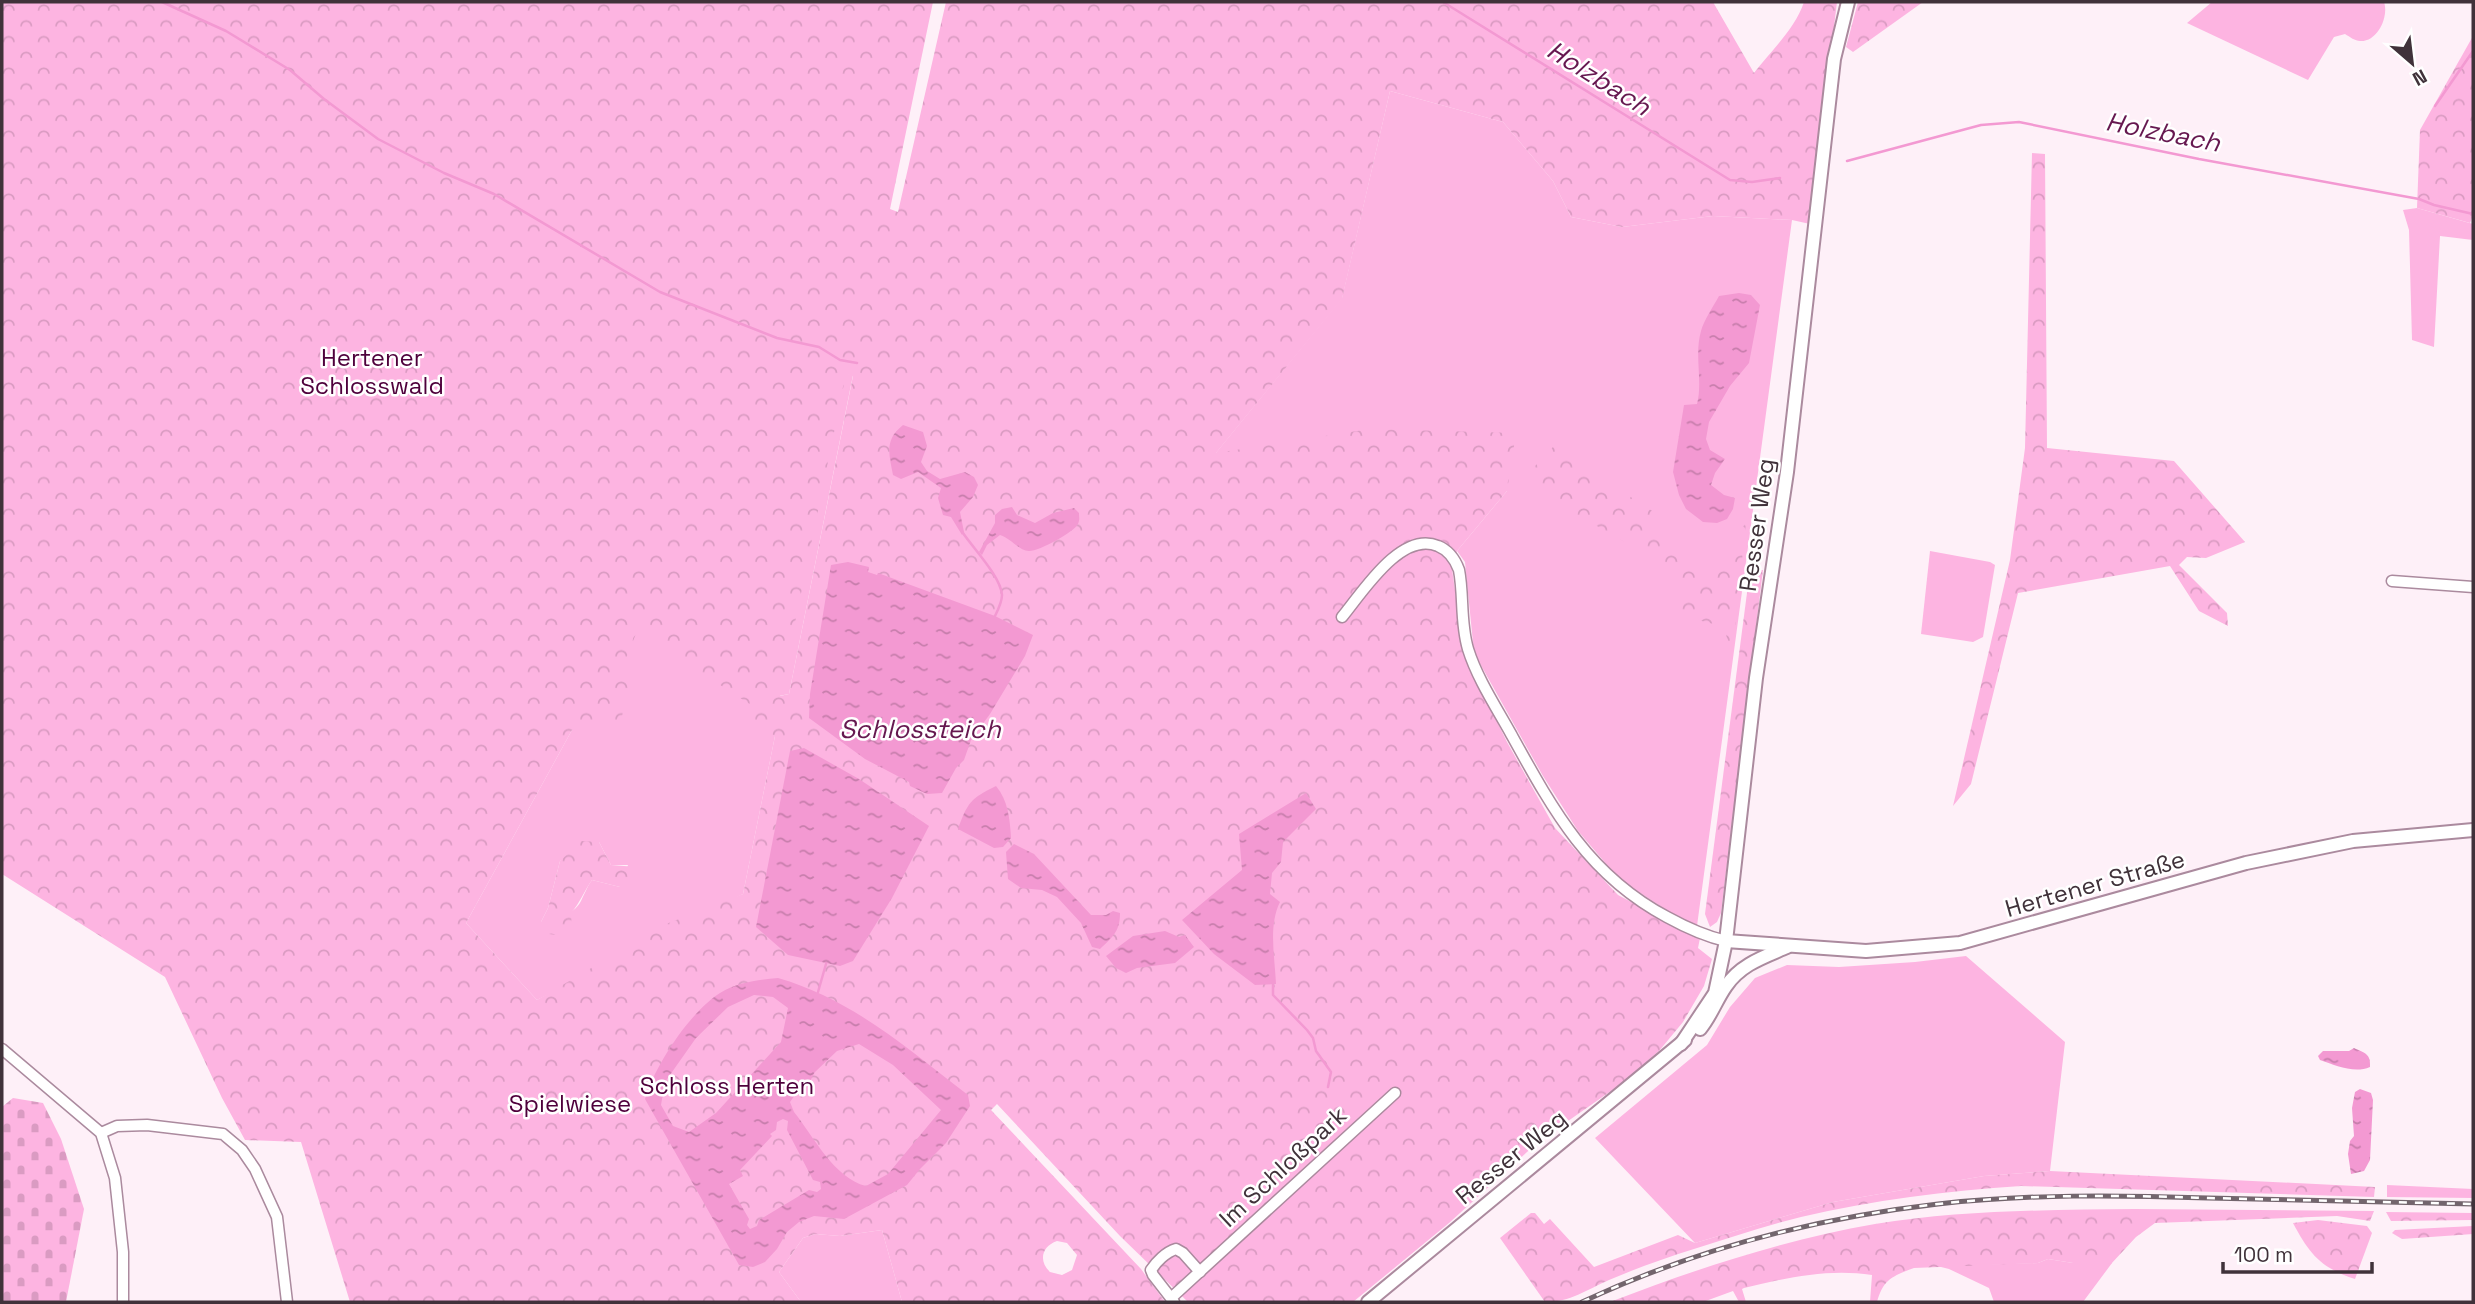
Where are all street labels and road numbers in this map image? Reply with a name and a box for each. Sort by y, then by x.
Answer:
street label: Resser Weg [1732,456,1781,594]
street label: Hertener Straße [2001,843,2188,924]
street label: Im Schloßpark [1212,1100,1353,1234]
street label: Resser Weg [1449,1102,1573,1211]

